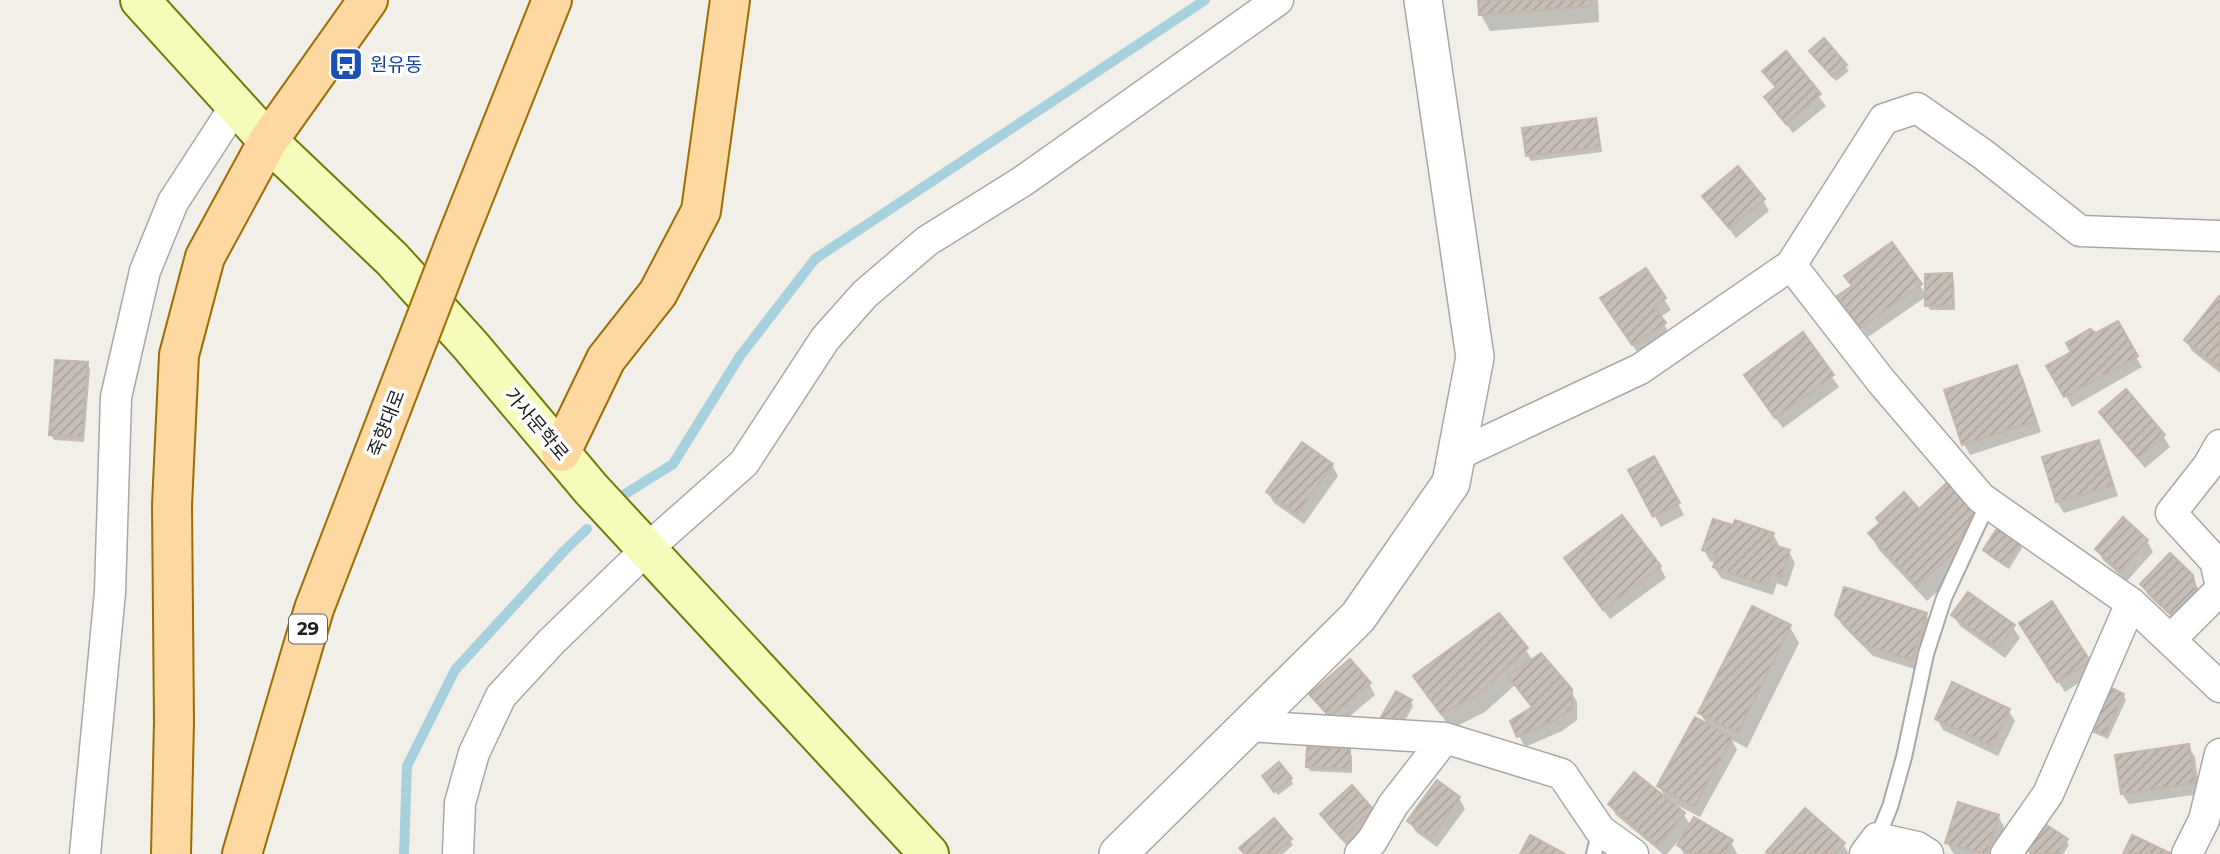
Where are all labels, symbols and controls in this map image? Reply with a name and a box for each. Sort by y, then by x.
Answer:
bus stop icon: 원유동 [327,45,365,83]
place label: 원유동 [370,53,422,76]
street label: 가사문학로 [500,383,574,465]
street label: 죽향대로 [363,386,410,460]
road number: 29 [289,614,327,644]

